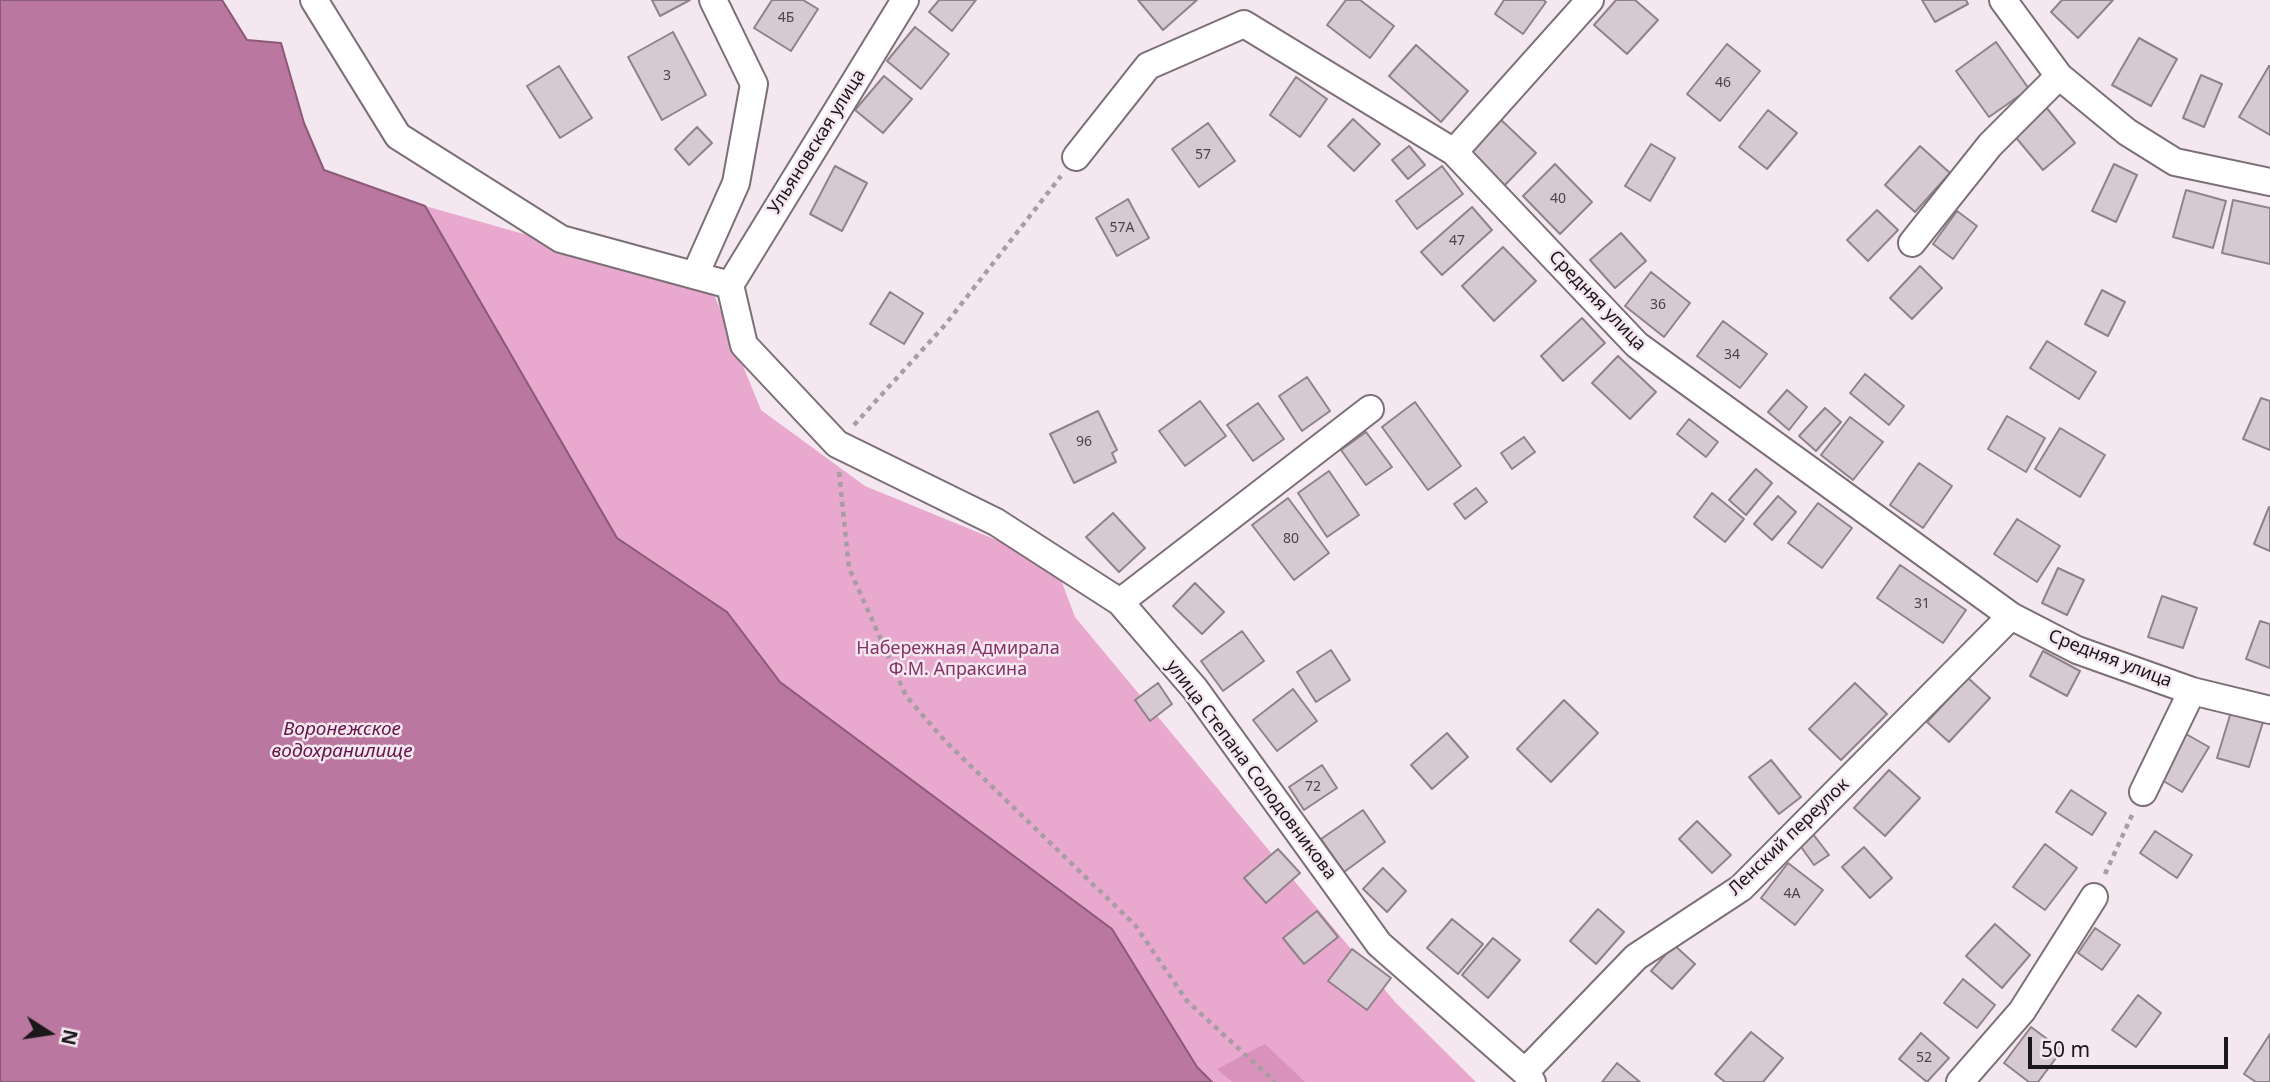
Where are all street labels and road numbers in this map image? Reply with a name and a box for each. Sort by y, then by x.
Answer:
street label: Ульяновская улица [764,66,870,218]
street label: Средняя улица [1544,247,1650,355]
street label: Средняя улица [2045,626,2175,692]
street label: улица Степана Солодовникова [1161,656,1341,884]
street label: Ленский переулок [1724,774,1854,900]

